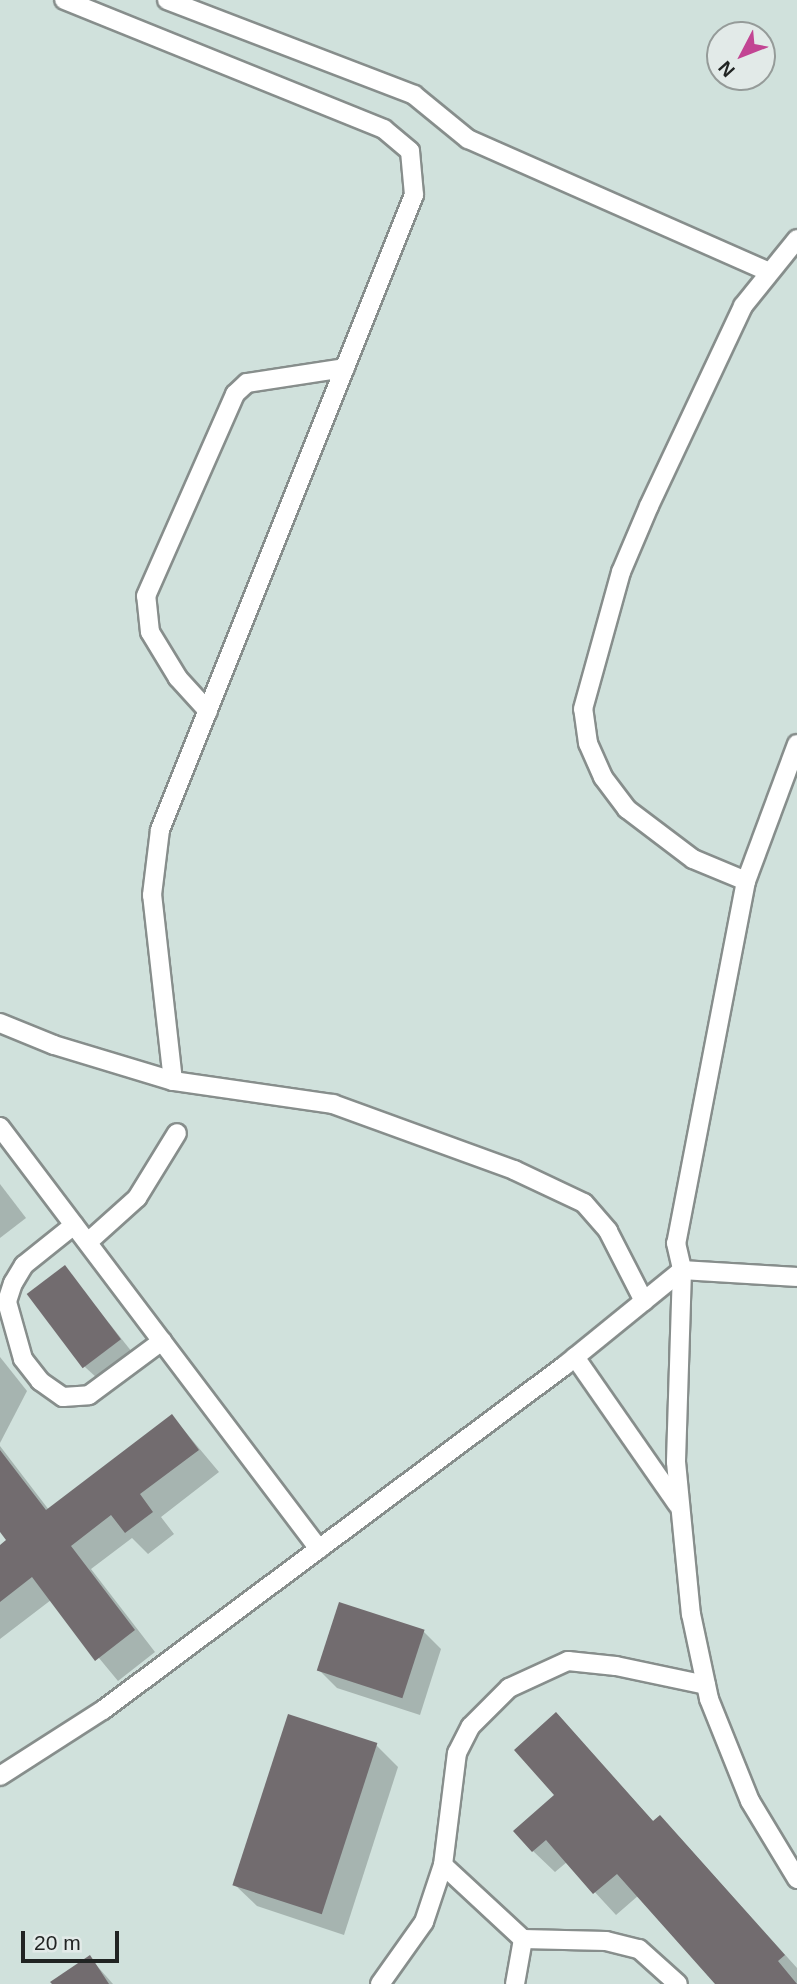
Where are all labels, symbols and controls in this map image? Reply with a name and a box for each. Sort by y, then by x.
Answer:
north arrow [706,21,776,91]
text: N [714,57,739,81]
scale bar [24,1918,122,1962]
text: 20 m [34,1931,81,1954]

